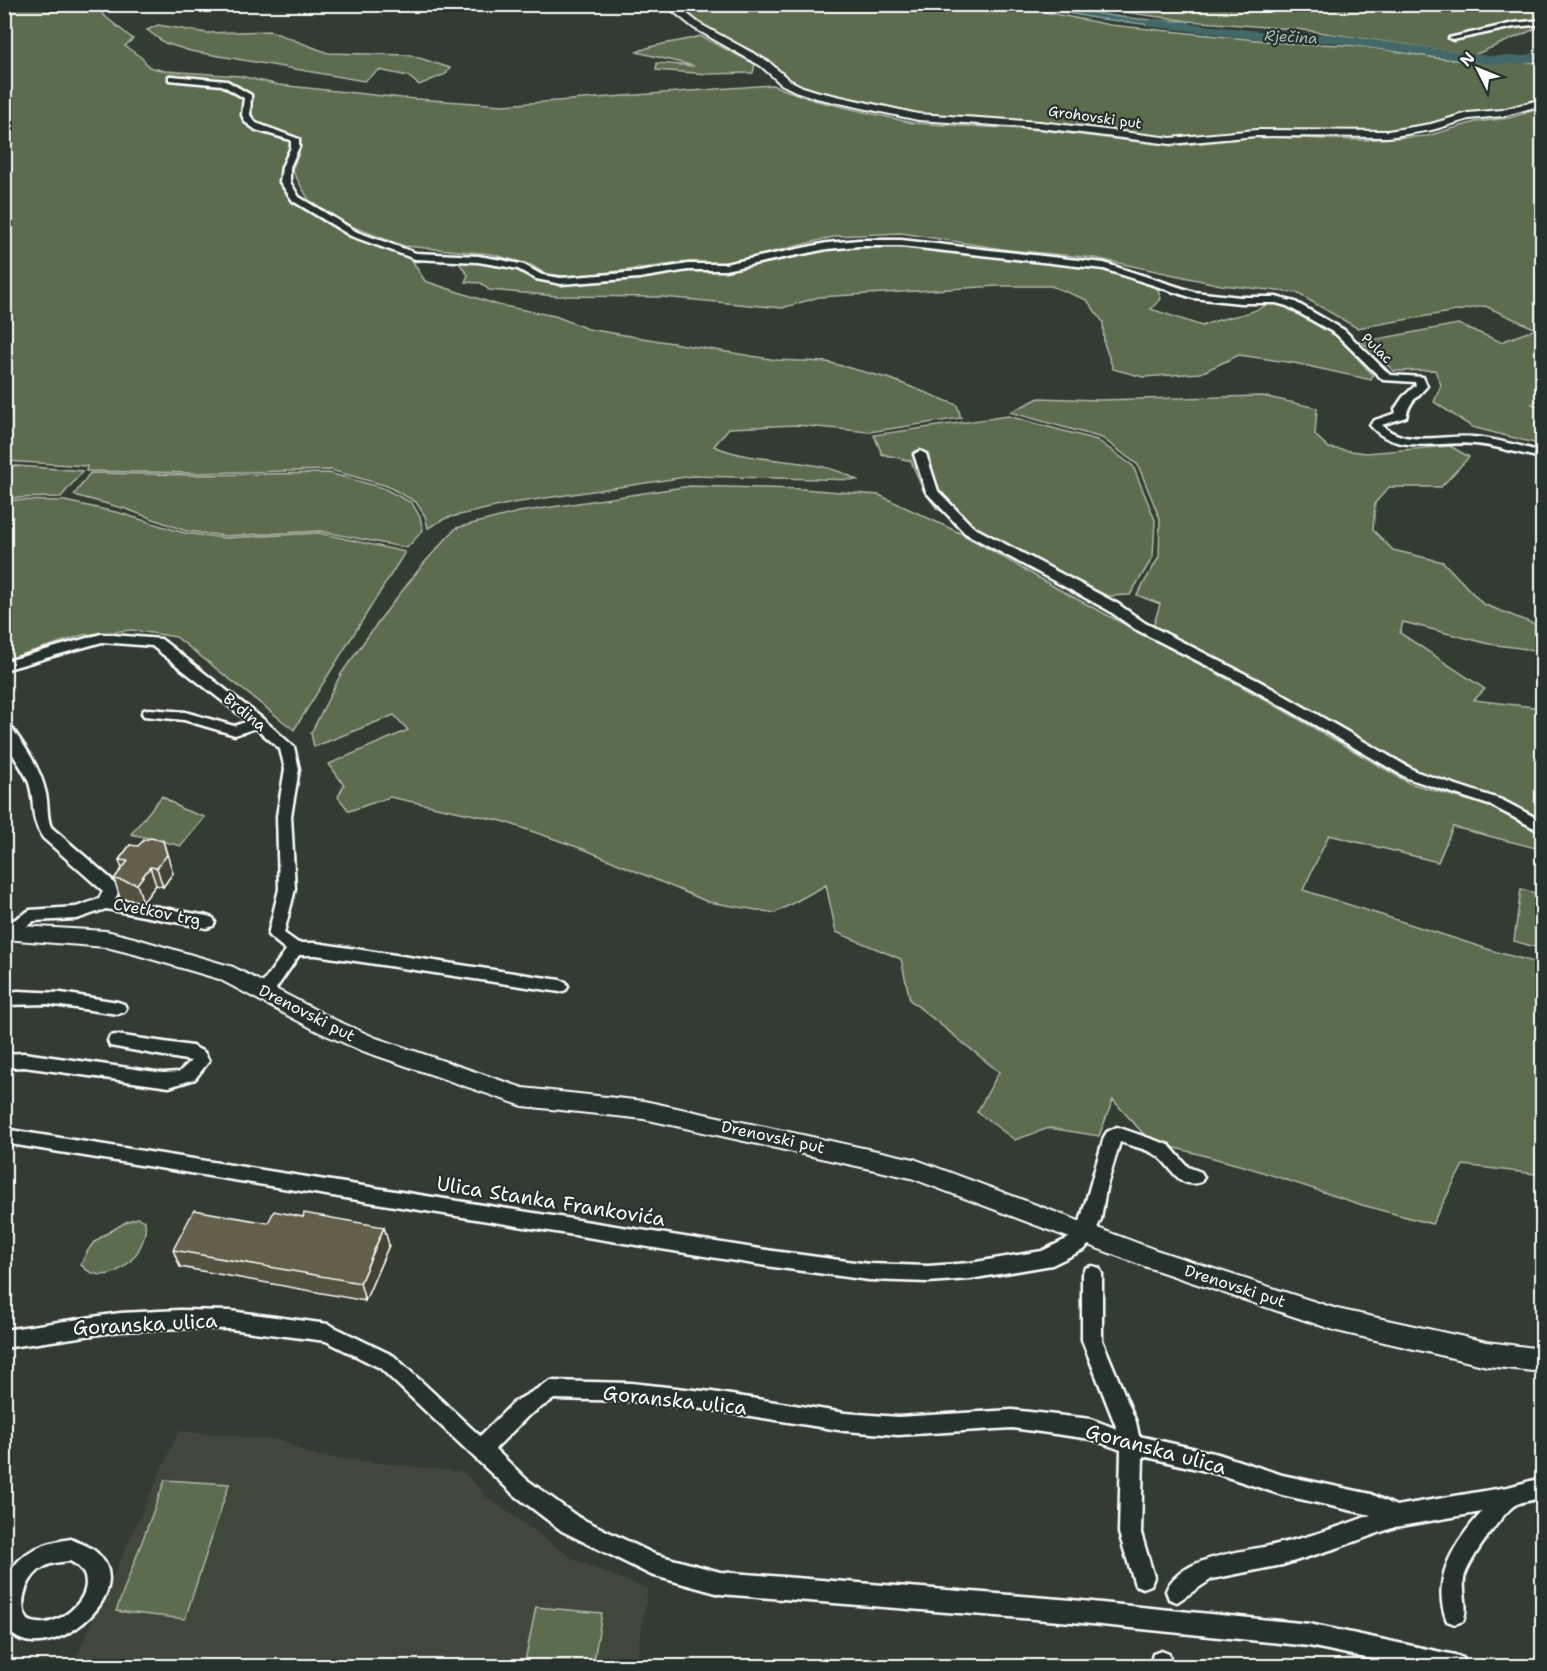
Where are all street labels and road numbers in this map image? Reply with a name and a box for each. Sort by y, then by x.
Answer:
street label: Grohovski put [1047,102,1143,132]
street label: Pulac [1358,329,1396,367]
street label: Brdina [219,688,271,736]
street label: Cvetkov trg [111,893,203,931]
street label: Drenovski put [255,980,359,1046]
street label: Drenovski put [719,1116,827,1158]
street label: Ulica Stanka Frankovića [435,1170,668,1232]
street label: Drenovski put [1182,1260,1288,1312]
street label: Goranska ulica [72,1307,218,1341]
street label: Goranska ulica [602,1380,749,1421]
street label: Goranska ulica [1083,1418,1230,1480]

